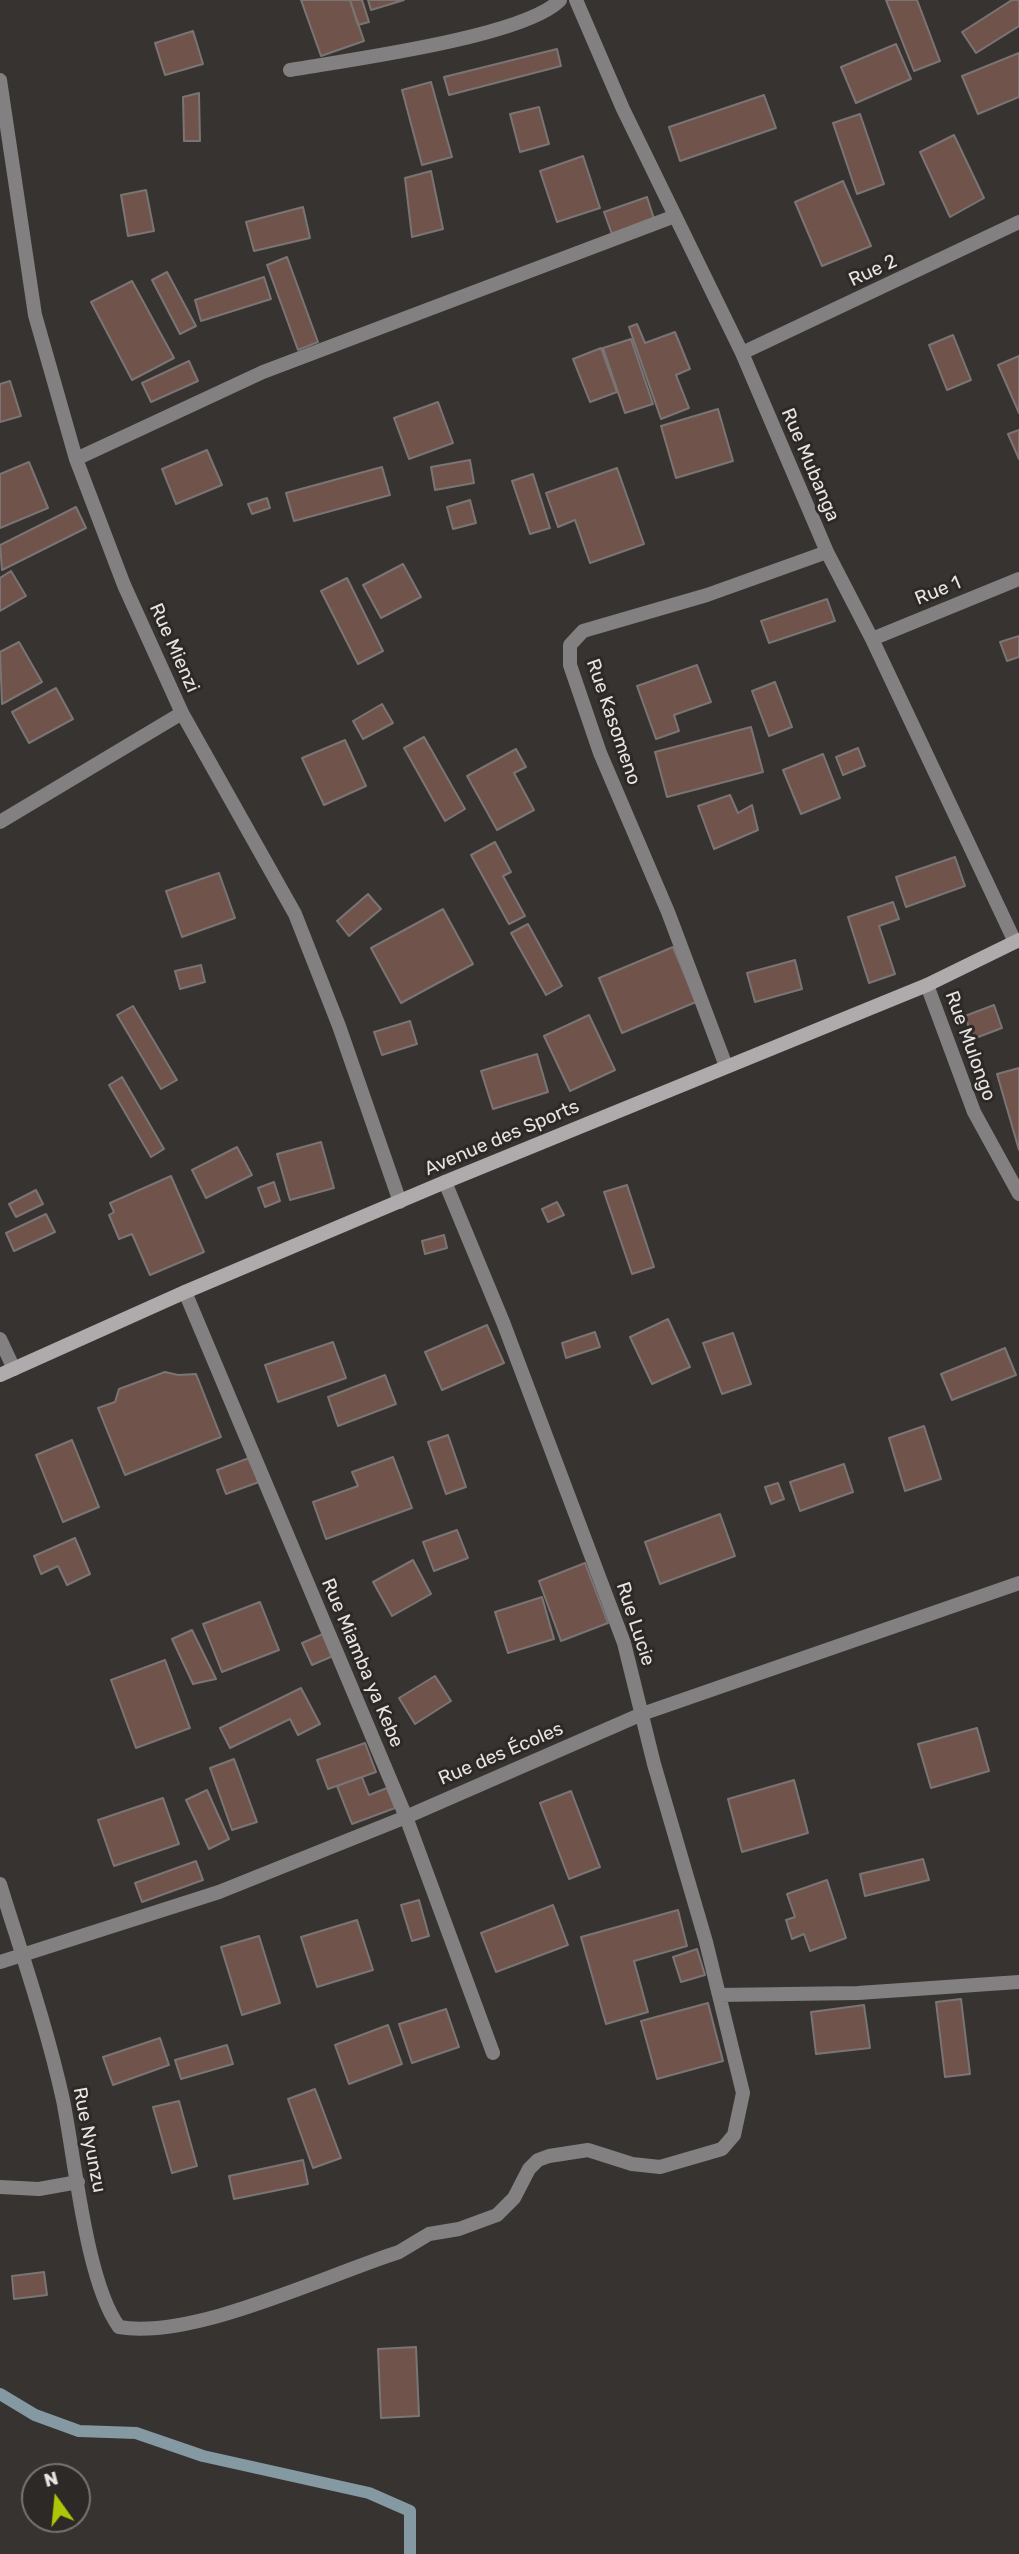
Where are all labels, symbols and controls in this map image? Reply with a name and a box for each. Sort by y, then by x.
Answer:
street label: Rue 2 [845,250,901,292]
street label: Rue Mubanga [776,405,844,525]
street label: Rue 1 [912,572,964,610]
street label: Rue Mienzi [144,600,204,696]
street label: Rue Kasomeno [581,656,645,788]
street label: Rue Mulongo [940,988,1000,1104]
street label: Avenue des Sports [421,1095,583,1181]
street label: Rue Miamba ya Kebe [316,1575,408,1751]
street label: Rue Lucie [611,1579,659,1669]
street label: Rue des Écoles [435,1717,567,1791]
street label: Rue Nyunzu [68,2085,110,2195]
north arrow [21,2463,91,2533]
text: N [41,2466,61,2492]

